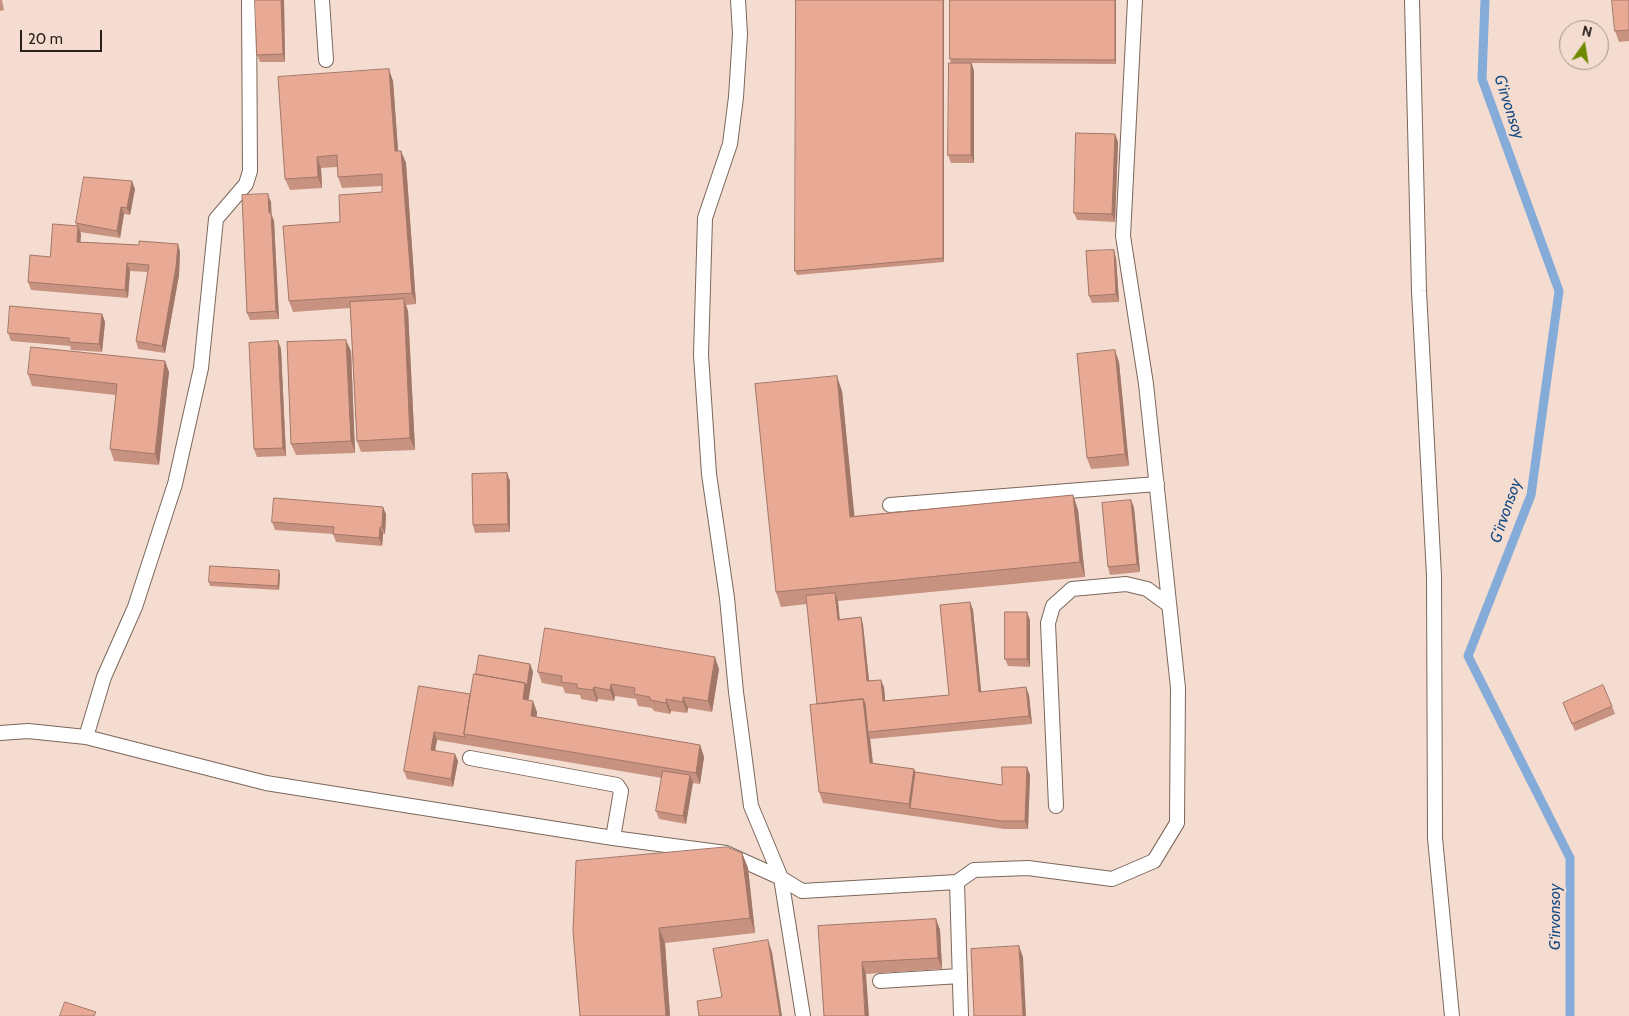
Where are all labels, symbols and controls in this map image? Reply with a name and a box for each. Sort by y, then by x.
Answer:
scale bar [22,20,105,52]
north arrow [1559,20,1609,70]
text: N [1580,21,1594,41]
text: 20 m [28,30,63,48]
water label: G‘irvonsoy [1490,72,1528,142]
water label: G‘irvonsoy [1486,476,1526,546]
water label: G‘irvonsoy [1545,884,1565,950]

